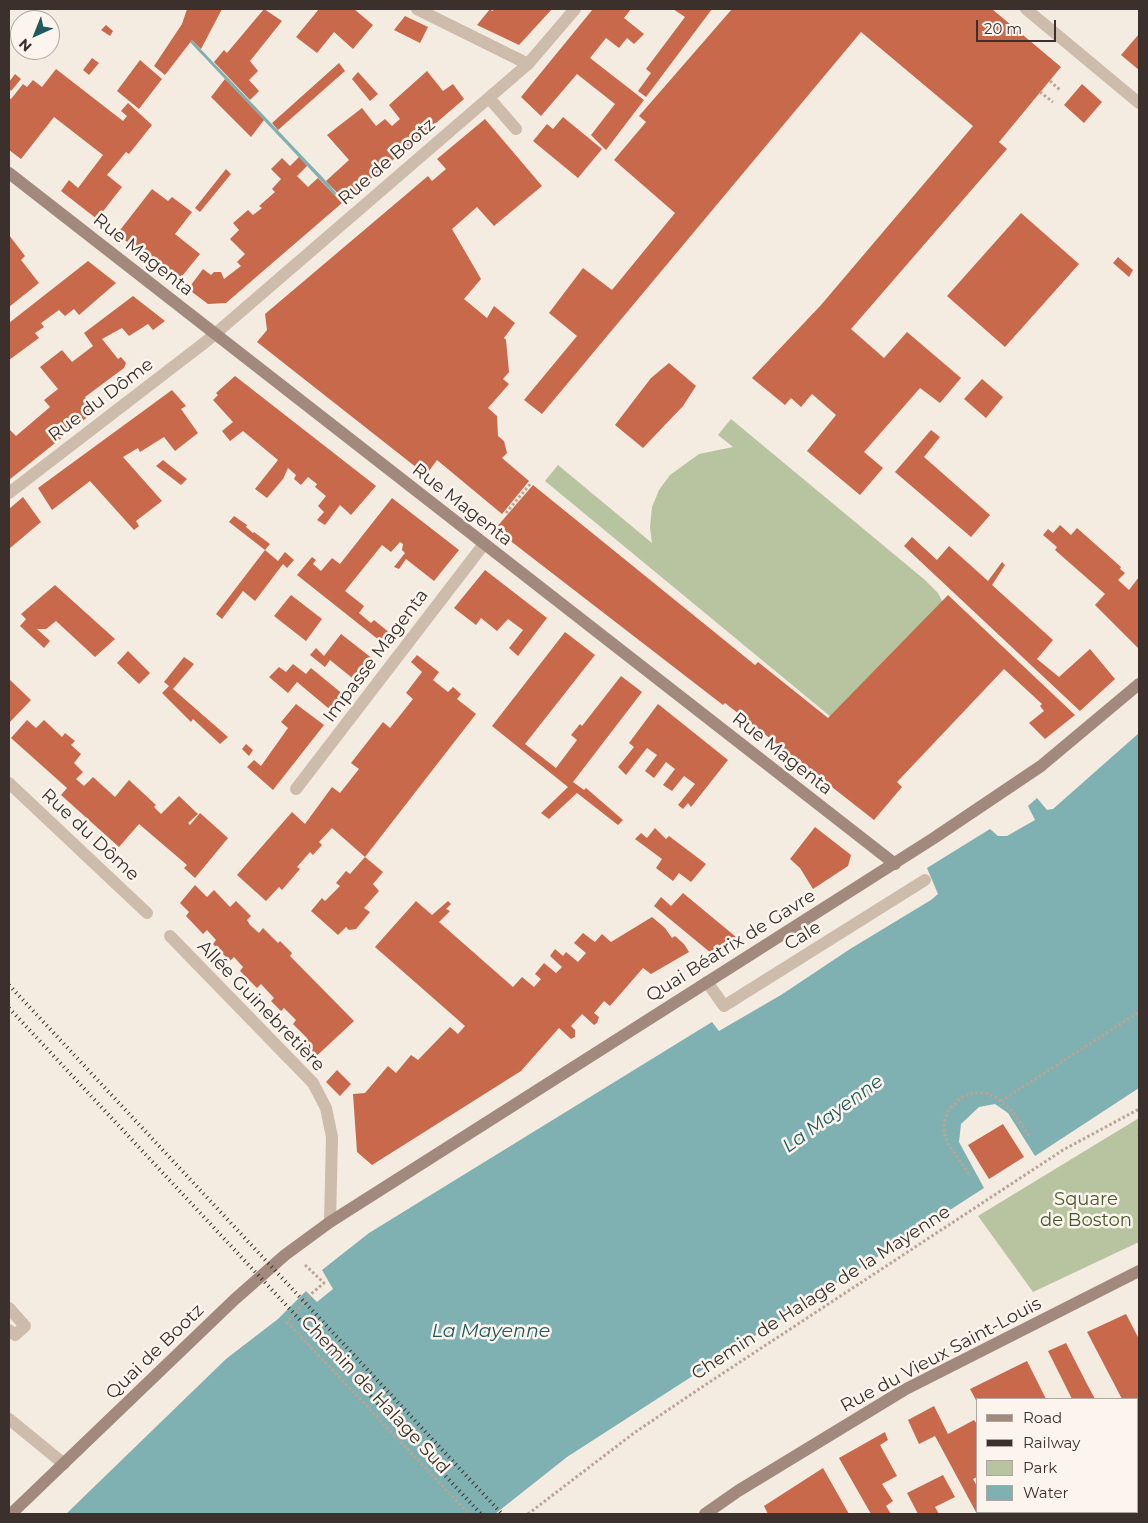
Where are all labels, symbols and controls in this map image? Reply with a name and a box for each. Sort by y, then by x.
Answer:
north arrow [10,10,60,60]
scale bar [978,10,1058,42]
text: 20 m [984,19,1022,38]
text: N [15,35,36,55]
street label: Rue de Bootz [334,114,440,210]
street label: Rue Magenta [89,209,197,301]
street label: Rue du Dôme [44,354,158,446]
street label: Rue Magenta [408,459,516,551]
street label: Impasse Magenta [319,585,433,727]
street label: Rue Magenta [728,708,836,800]
street label: Rue du Dôme [37,784,143,886]
street label: Quai Béatrix de Gavre [642,885,820,1007]
street label: Cale [781,917,825,955]
street label: Allée Guinebretière [193,936,329,1076]
water label: La Mayenne [778,1070,888,1158]
park label: Square de Boston [1040,1189,1132,1232]
street label: Chemin de Halage de la Mayenne [688,1201,954,1385]
street label: Rue du Vieux Saint-Louis [837,1293,1045,1417]
street label: Quai de Bootz [102,1300,208,1404]
street label: Chemin de Halage Sud [296,1311,454,1479]
water label: La Mayenne [432,1320,550,1342]
legend [976,1398,1138,1513]
text: Road [1023,1408,1062,1427]
text: Railway [1023,1433,1080,1452]
text: Park [1023,1458,1057,1477]
text: Water [1023,1483,1069,1502]

